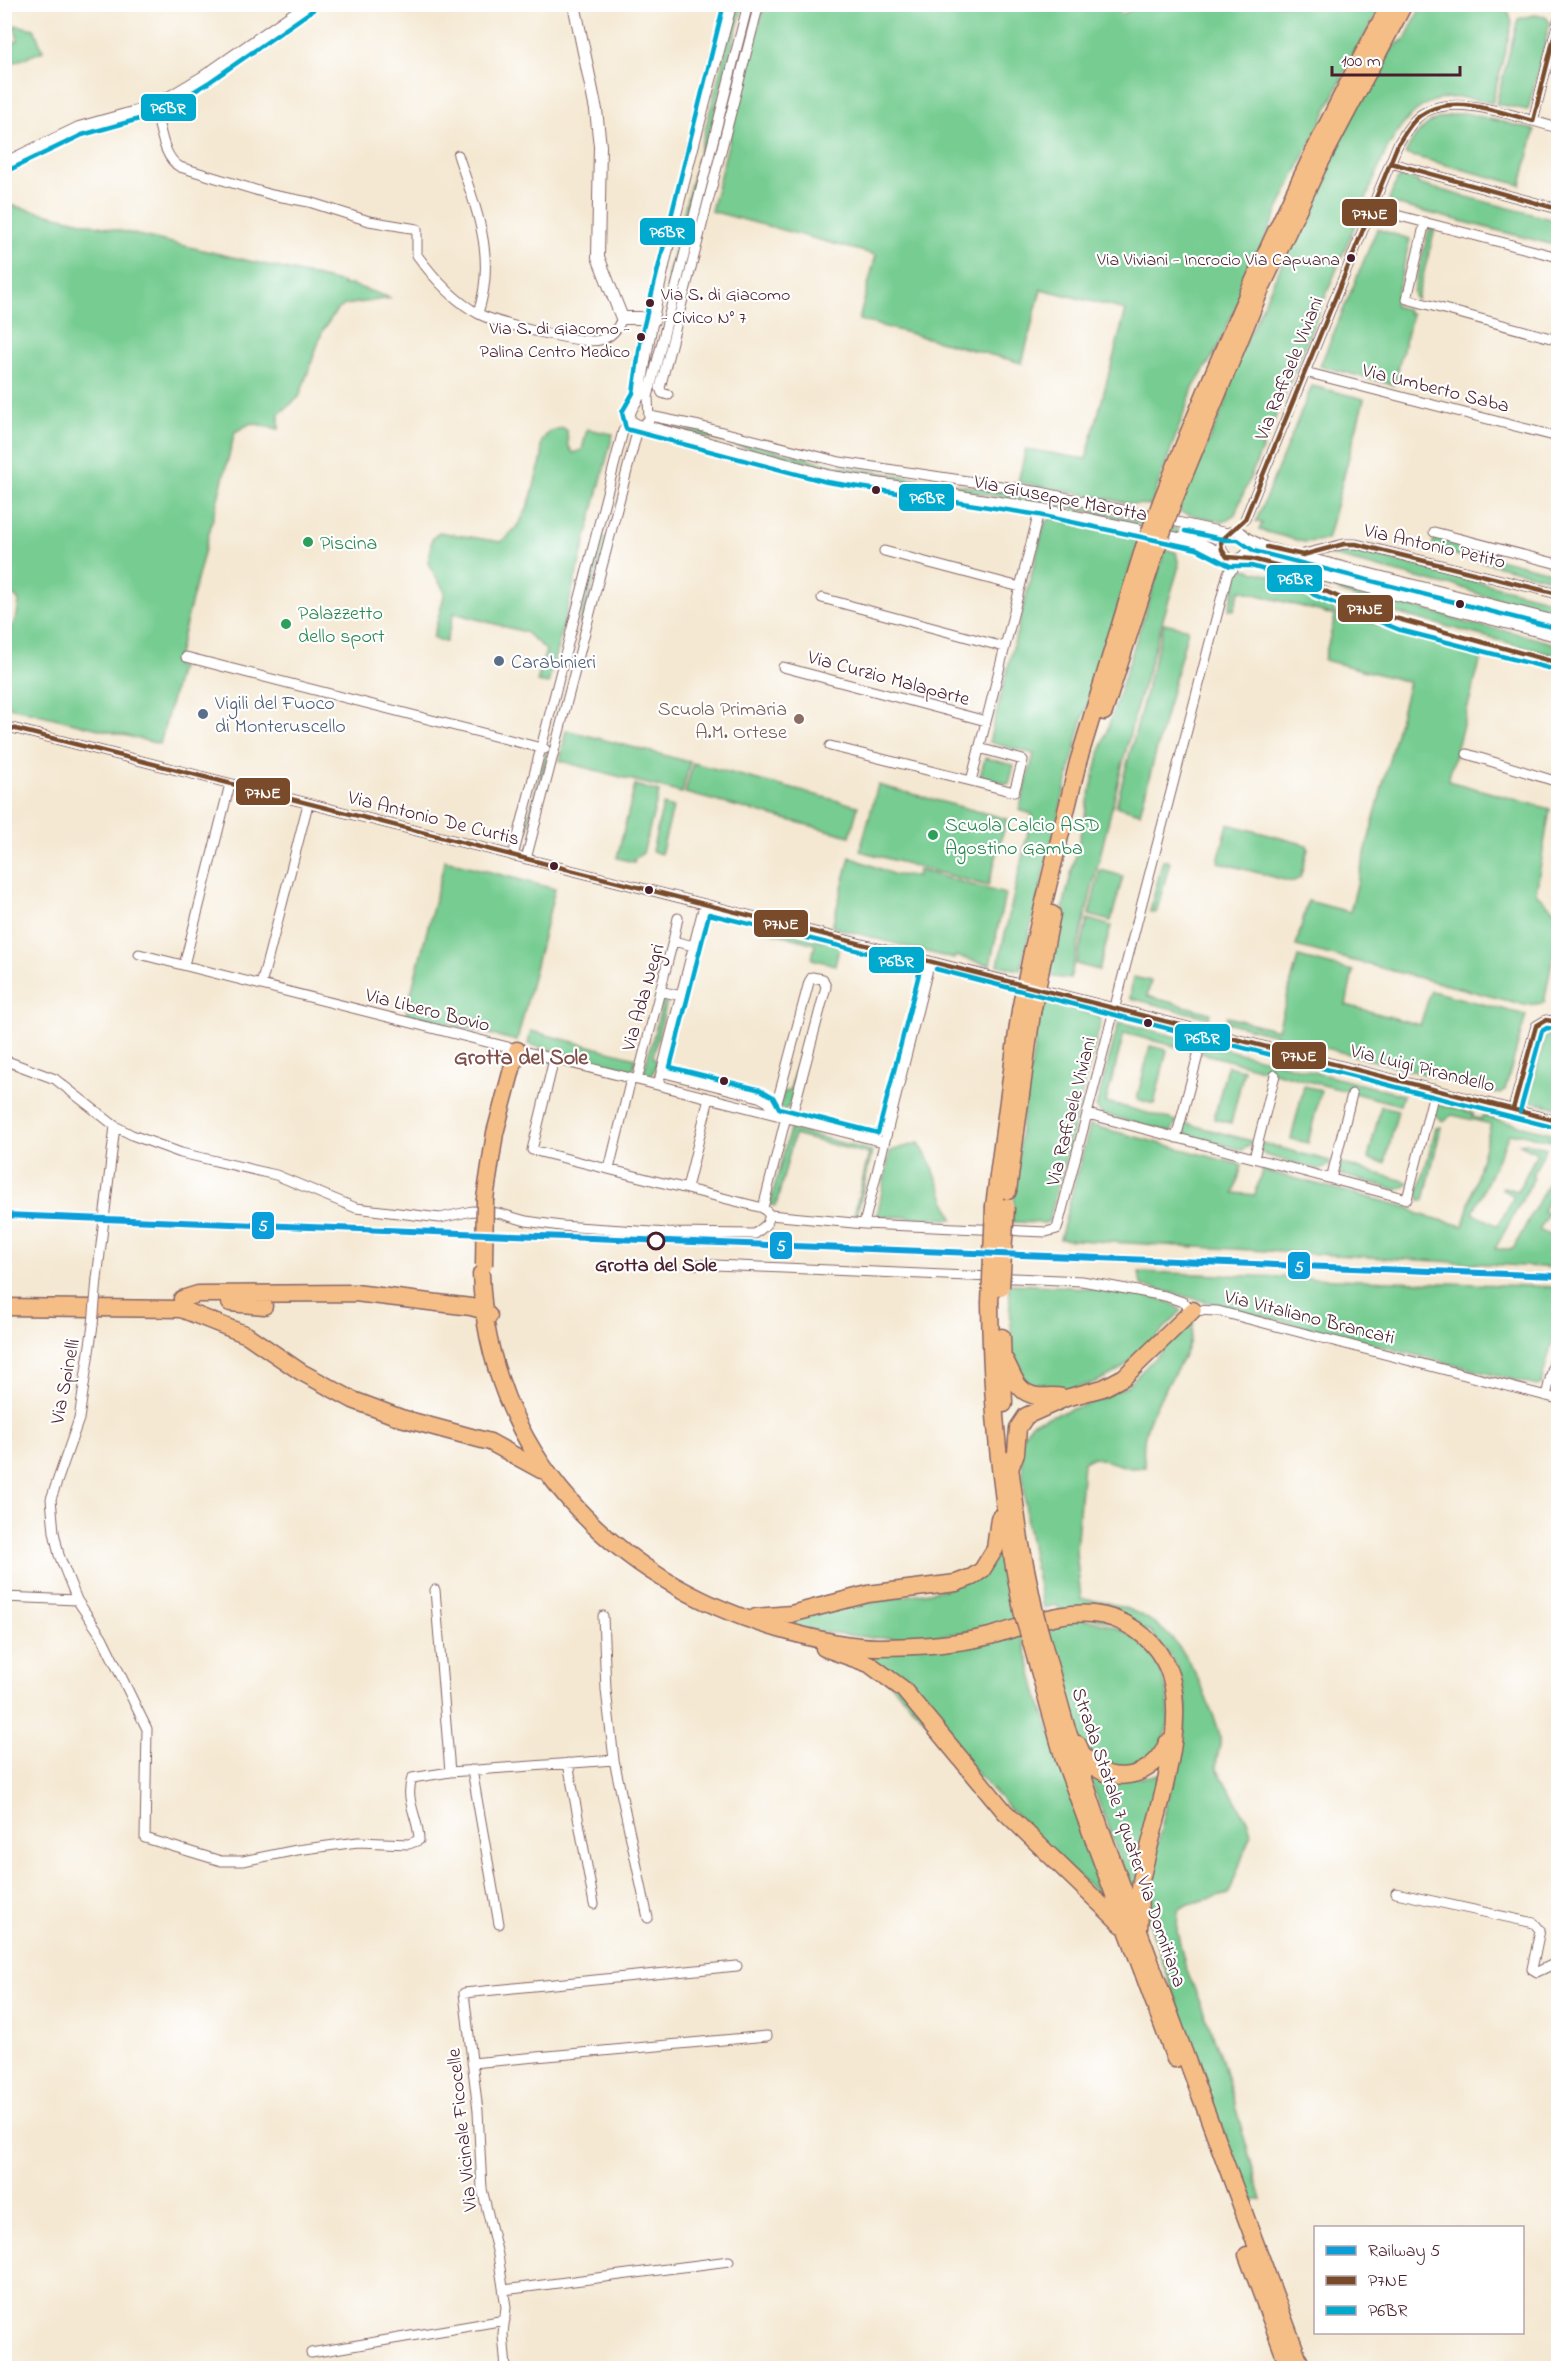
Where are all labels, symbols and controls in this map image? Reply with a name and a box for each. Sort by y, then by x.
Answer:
scale bar [1332,39,1460,77]
text: 100 m [1341,49,1381,75]
line badge: P6BR [140,93,197,122]
text: P6BR [151,97,187,121]
line badge: P7NE [1341,198,1398,227]
text: P7NE [1352,203,1388,227]
line badge: P6BR [639,217,696,246]
text: P6BR [650,221,686,245]
place label: Via Viviani - Incrocio Via Capuana [1096,248,1340,274]
marker: Via Viviani - Incrocio Via Capuana [1345,252,1357,264]
place label: Via S. di Giacomo - Civico N° 7 [660,283,790,332]
street label: Via Raffaele Viviani [1248,293,1332,446]
marker: Via S. di Giacomo - Civico N° 7 [644,297,656,309]
place label: Via S. di Giacomo - Palina Centro Medico [480,317,630,366]
marker: Via S. di Giacomo - Palina Centro Medico [635,331,647,343]
street label: Via Umberto Saba [1358,357,1512,422]
street label: Via Giuseppe Marotta [970,468,1150,530]
line badge: P6BR [898,483,955,512]
unlabelled marker [870,484,882,496]
text: P6BR [910,487,946,511]
street label: Via Antonio Petito [1360,517,1508,578]
place label: Piscina [320,530,377,559]
marker: Piscina [301,535,315,549]
line badge: P6BR [1266,564,1323,593]
text: P6BR [1278,568,1314,592]
line badge: P7NE [1337,594,1394,623]
text: P7NE [1347,598,1383,622]
unlabelled marker [1454,598,1466,610]
place label: Palazzetto dello sport [298,600,385,652]
marker: Palazzetto dello sport [279,617,293,631]
street label: Via Curzio Malaparte [803,644,973,715]
place label: Carabinieri [511,649,596,678]
marker: Carabinieri [492,654,506,668]
place label: Vigili del Fuoco di Monteruscello [214,690,346,742]
place label: Scuola Primaria A.M. Ortese [658,696,787,748]
marker: Vigili del Fuoco di Monteruscello [196,707,210,721]
marker: Scuola Primaria A.M. Ortese [792,712,806,726]
line badge: P7NE [235,777,291,806]
text: P7NE [245,782,281,806]
street label: Via Antonio De Curtis [344,784,522,855]
place label: Scuola Calcio ASD Agostino Gamba [945,812,1100,865]
marker: Scuola Calcio ASD Agostino Gamba [926,828,940,842]
unlabelled marker [548,860,560,872]
unlabelled marker [643,884,655,896]
line badge: P7NE [753,909,809,938]
text: P7NE [763,913,799,937]
street label: Via Ada Negri [615,941,675,1056]
line badge: P6BR [868,946,925,974]
text: P6BR [879,950,915,974]
street label: Via Libero Bovio [361,982,493,1041]
unlabelled marker [1142,1017,1154,1029]
line badge: P6BR [1174,1023,1231,1052]
text: P6BR [1185,1027,1221,1051]
street label: Via Raffaele Viviani [1040,1034,1105,1190]
street label: Via Luigi Pirandello [1346,1037,1498,1102]
line badge: P7NE [1271,1041,1327,1070]
district label: Grotta del Sole [454,1043,589,1075]
text: P7NE [1281,1045,1317,1069]
unlabelled marker [718,1075,730,1087]
line badge: 5 [251,1211,275,1240]
text: 5 [258,1215,268,1239]
line badge: 5 [769,1231,793,1260]
marker: Grotta del Sole [647,1232,665,1250]
text: 5 [776,1235,786,1259]
line badge: 5 [1287,1251,1311,1280]
place label: Grotta del Sole [595,1252,718,1281]
text: 5 [1294,1256,1304,1280]
street label: Via Vitaliano Brancati [1220,1283,1398,1354]
street label: Via Spinelli [44,1336,89,1428]
street label: Strada Statale 7 quater Via Domitiana [1063,1684,1193,1992]
street label: Via Vicinale Ficocelle [441,2047,487,2214]
legend [1314,2226,1524,2334]
text: Railway 5 [1368,2239,1440,2265]
text: P7NE [1368,2269,1408,2295]
text: P6BR [1368,2299,1407,2325]

